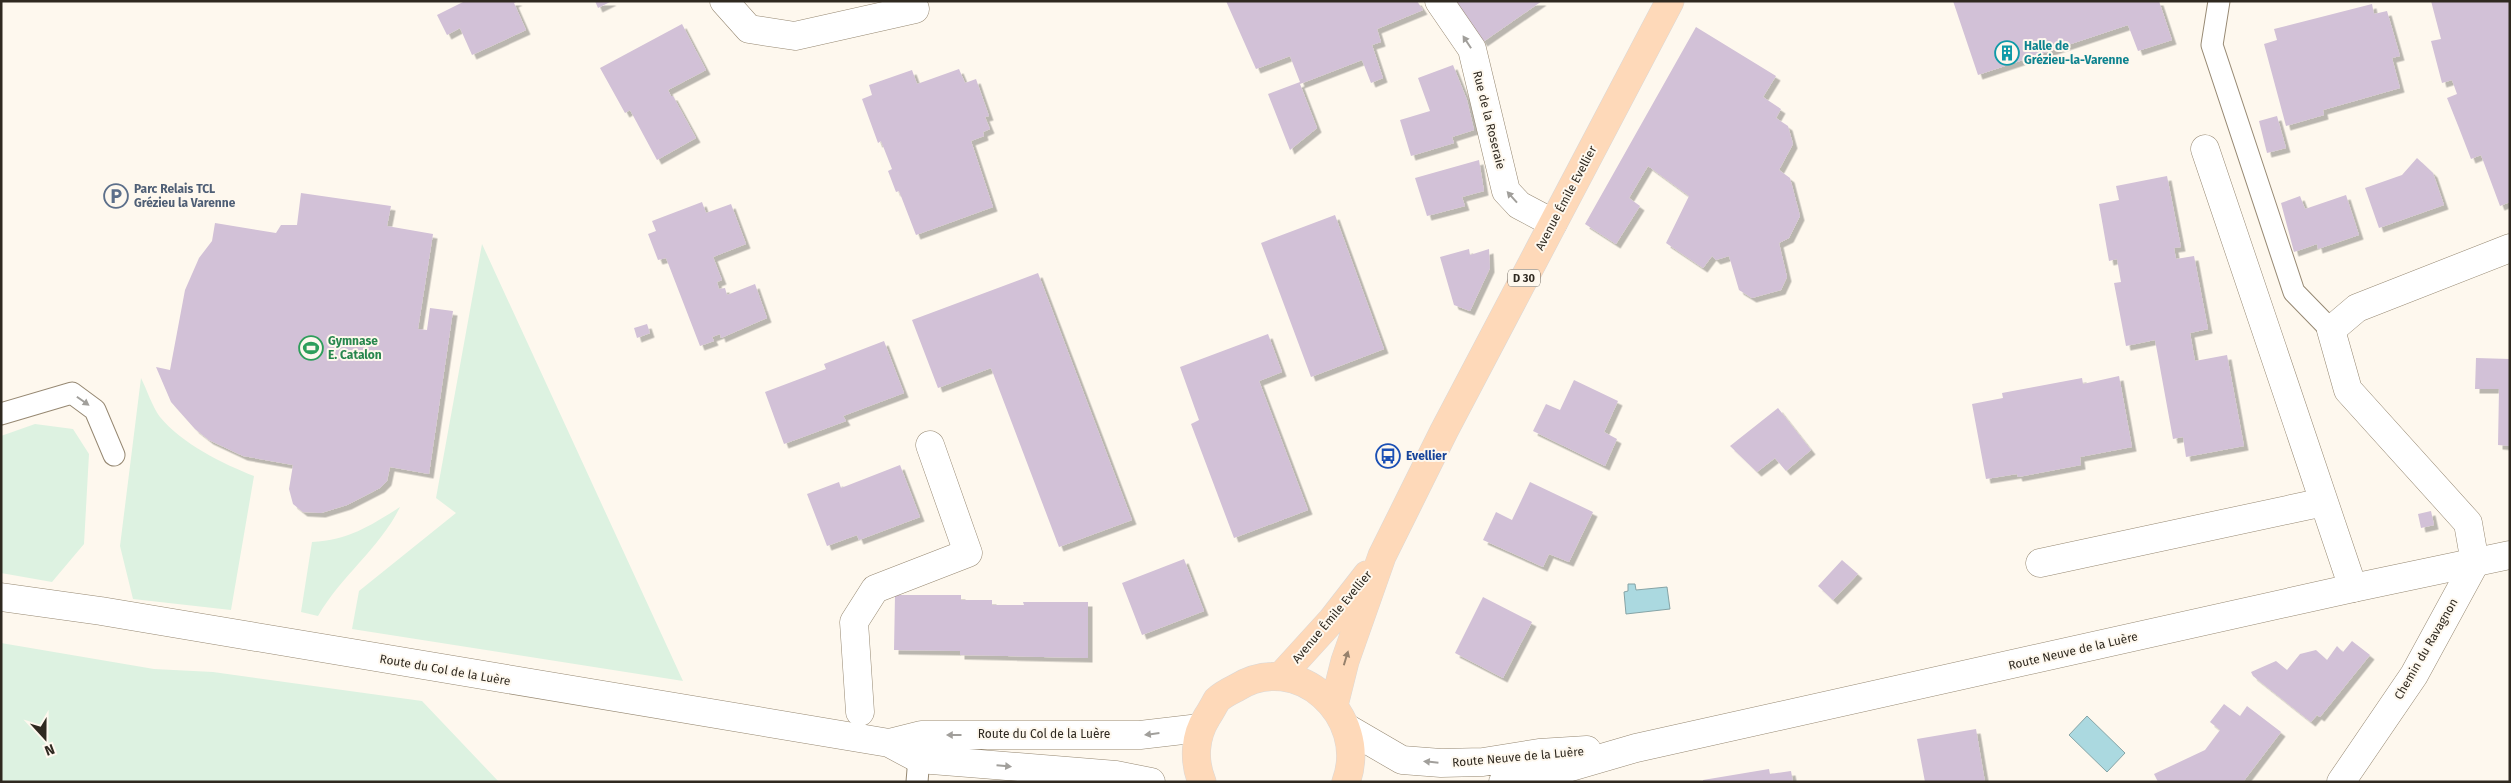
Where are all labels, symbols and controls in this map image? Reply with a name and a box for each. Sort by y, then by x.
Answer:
one-way arrow [1462,36,1472,49]
place label: Halle de Grézieu-la-Varenne [2024,39,2129,67]
building icon: Halle de Grézieu-la-Varenne [1994,40,2020,66]
street label: Rue de la Roseraie [1470,69,1508,171]
street label: Avenue Émile Evellier [1532,143,1600,253]
place label: Parc Relais TCL Grézieu la Varenne [134,182,236,210]
parking icon: Parc Relais TCL Grézieu la Varenne [103,183,129,209]
one-way arrow [1506,192,1518,204]
road number: D 30 [1508,270,1540,286]
place label: Gymnase E. Catalon [328,334,382,362]
sports icon: Gymnase E. Catalon [298,335,324,361]
one-way arrow [76,396,89,406]
bus stop icon: Evellier [1375,443,1401,469]
place label: Evellier [1406,449,1447,463]
street label: Avenue Émile Evellier [1288,567,1375,666]
street label: Chemin du Ravagnon [2391,596,2461,702]
street label: Route Neuve de la Luère [2007,629,2139,673]
one-way arrow [1342,650,1350,665]
street label: Route du Col de la Luère [378,652,512,688]
north arrow [20,713,70,763]
street label: Route du Col de la Luère [978,727,1110,741]
one-way arrow [1144,730,1160,738]
one-way arrow [946,731,962,739]
text: N [42,740,57,759]
street label: Route Neuve de la Luère [1451,744,1585,770]
one-way arrow [1423,758,1439,766]
one-way arrow [996,762,1012,770]

